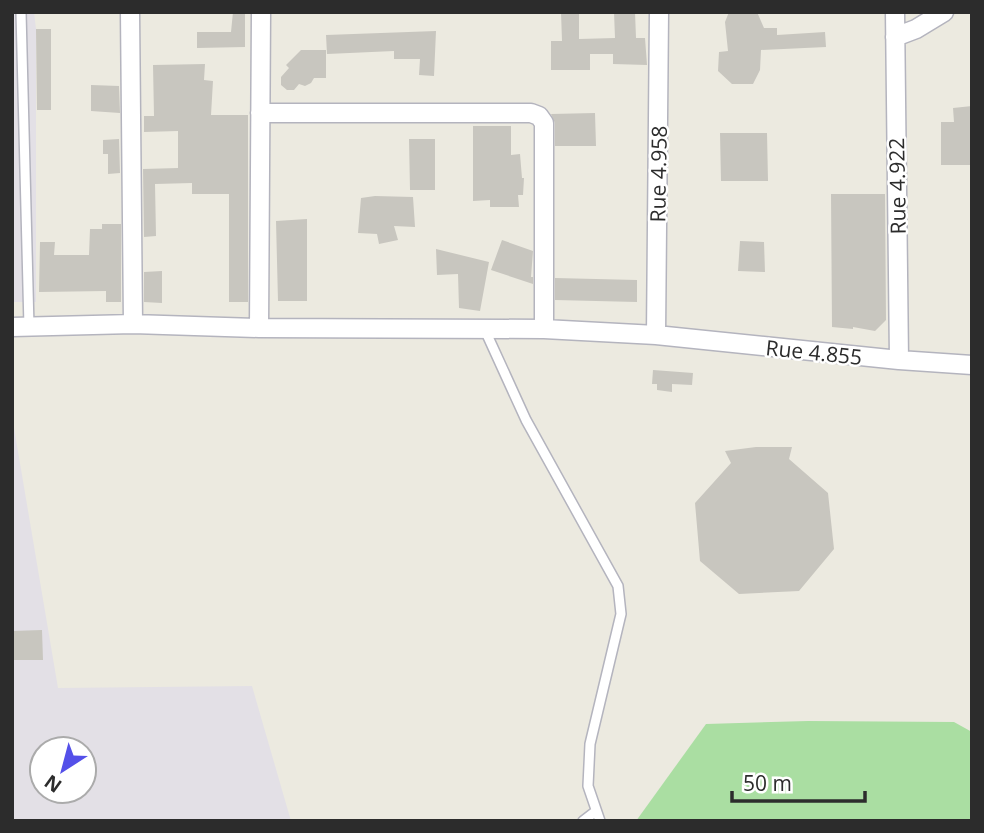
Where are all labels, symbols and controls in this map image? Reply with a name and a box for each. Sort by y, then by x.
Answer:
street label: Rue 4.958 [643,125,673,223]
street label: Rue 4.922 [882,137,912,235]
street label: Rue 4.855 [764,333,864,371]
north arrow [28,735,98,805]
scale bar [732,760,865,804]
text: N [39,769,67,799]
text: 50 m [743,769,792,797]

